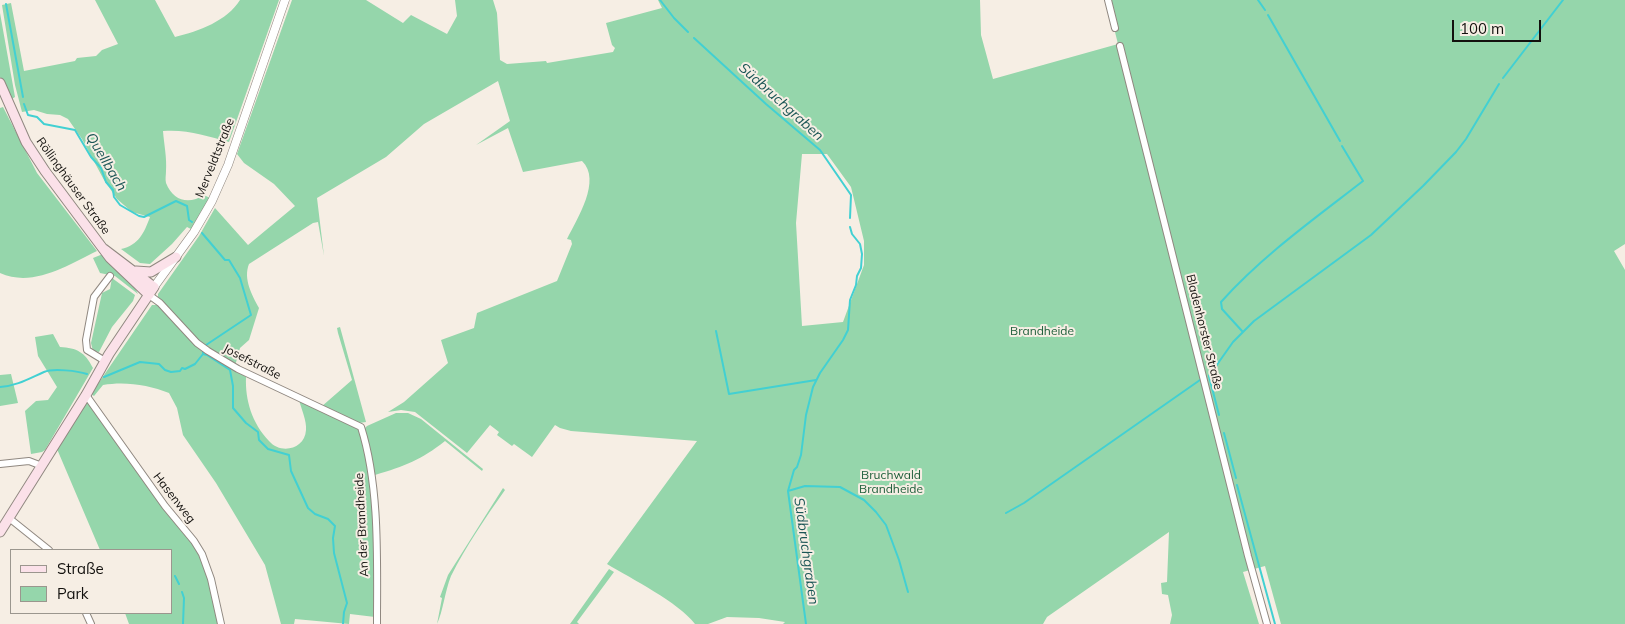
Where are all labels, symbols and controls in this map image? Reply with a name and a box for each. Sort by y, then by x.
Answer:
scale bar [1455,10,1544,42]
text: 100 m [1460,19,1504,38]
water label: Südbruchgraben [735,60,827,144]
street label: Merveldtstraße [193,116,237,200]
water label: Quellbach [82,130,130,194]
street label: Röllinghäuser Straße [33,135,113,237]
street label: Bladenhorster Straße [1183,273,1225,391]
park label: Brandheide [1010,324,1074,338]
street label: Josefstraße [221,341,283,383]
park label: Bruchwald Brandheide [859,468,923,496]
street label: Hasenweg [150,470,198,526]
street label: An der Brandheide [352,473,372,577]
water label: Südbruchgraben [790,496,822,606]
legend [10,549,172,614]
text: Straße [57,559,104,578]
text: Park [57,584,89,603]

